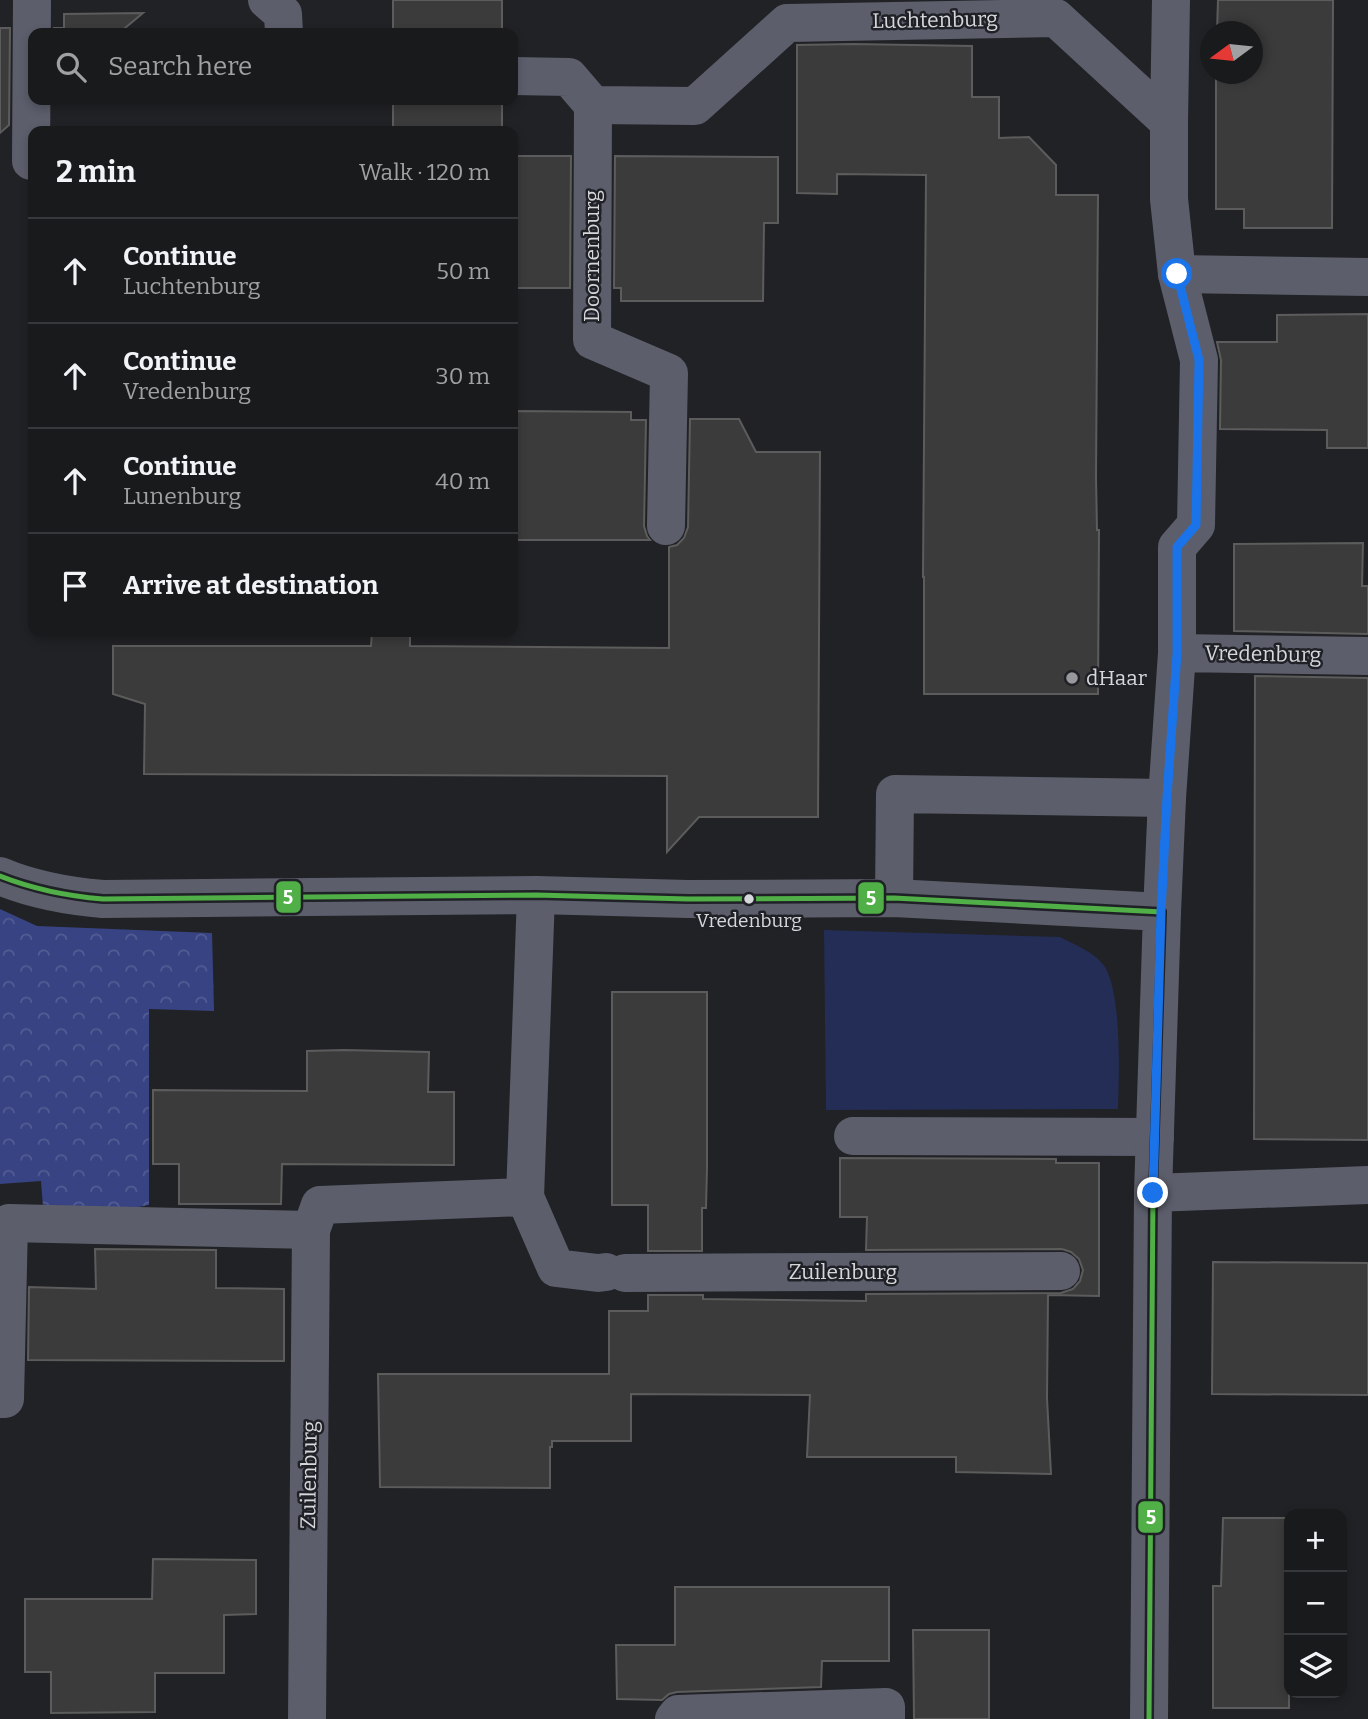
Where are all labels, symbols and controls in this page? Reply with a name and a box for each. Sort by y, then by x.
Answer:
street label: Luchtenburg [872,6,998,34]
north arrow [1200,21,1263,84]
search box [28,28,518,105]
icon: search [52,48,90,86]
text: Search here [108,51,252,82]
text: 2 min [56,154,136,190]
text: Walk · 120 m [359,158,490,186]
street label: Doornenburg [579,190,605,322]
text: Continue [123,241,237,272]
icon: ahead [56,252,94,290]
text: 50 m [436,257,490,285]
route start [1161,258,1192,289]
text: Luchtenburg [123,272,261,300]
text: Continue [123,346,237,377]
icon: ahead [56,357,94,395]
text: 30 m [436,362,490,390]
text: Vredenburg [123,377,251,405]
text: Continue [123,451,237,482]
icon: ahead [56,462,94,500]
text: 40 m [435,467,490,495]
text: Lunenburg [123,482,241,510]
icon: arrive [56,567,94,605]
text: Arrive at destination [123,570,378,601]
street label: Vredenburg [1204,640,1322,668]
place label: dHaar [1086,665,1147,691]
marker: dHaar [1064,670,1080,686]
line badge: 5 [275,880,302,914]
line badge: 5 [857,881,885,915]
text: 5 [283,886,293,909]
text: 5 [866,887,876,910]
marker: Vredenburg [742,892,756,906]
place label: Vredenburg [696,909,802,932]
route end [1137,1177,1168,1208]
street label: Zuilenburg [789,1259,897,1285]
street label: Zuilenburg [295,1420,323,1529]
line badge: 5 [1137,1500,1164,1534]
text: 5 [1146,1506,1156,1529]
map controls [1284,1509,1347,1698]
button: + [1284,1509,1347,1572]
button: − [1284,1572,1347,1635]
button: layers [1284,1635,1347,1698]

